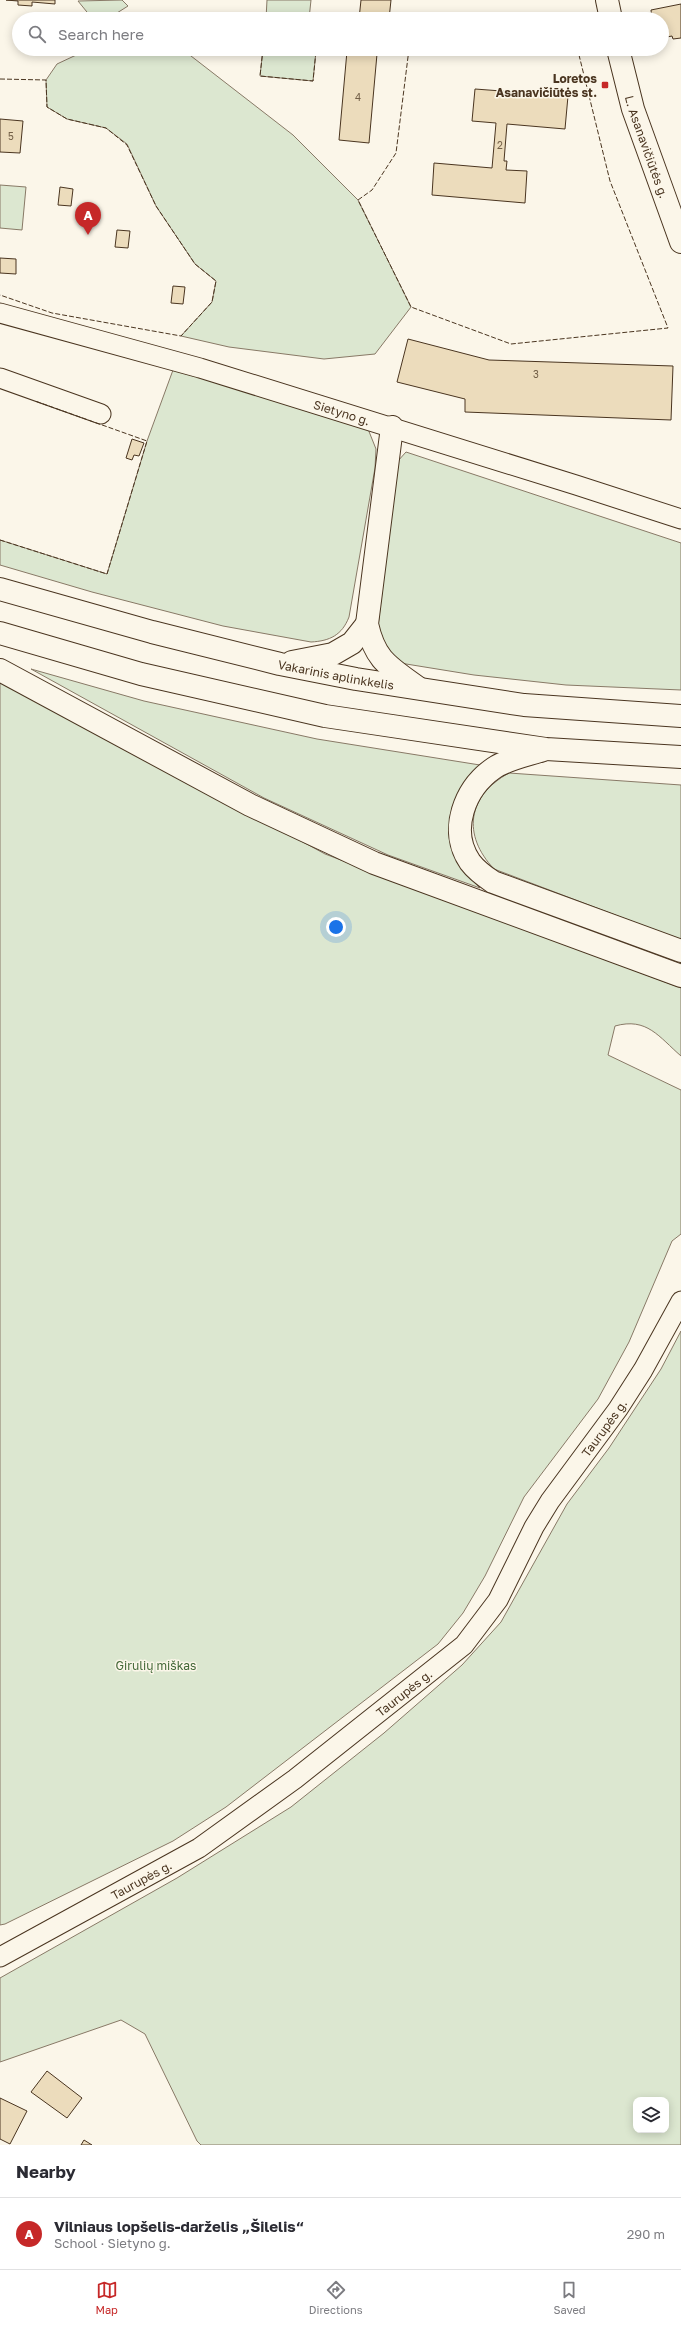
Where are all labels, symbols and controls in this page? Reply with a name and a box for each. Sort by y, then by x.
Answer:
search box [12,12,669,56]
icon: search [26,23,48,45]
text: Search here [58,25,144,43]
place label: Loretos Asanavičiūtės st. [496,71,597,100]
marker: Loretos Asanavičiūtės st. [600,80,610,90]
house number: 4 [355,91,361,103]
street label: L. Asanavičiūtės g. [622,94,672,200]
house number: 5 [8,130,14,142]
house number: 2 [497,139,503,151]
pin: A [75,202,101,235]
house number: 3 [533,368,539,380]
street label: Sietyno g. [312,396,372,428]
street label: Vakarinis aplinkkelis [277,656,395,692]
your location [326,917,346,937]
street label: Taurupės g. [578,1397,630,1459]
park label: Girulių miškas [116,1658,196,1673]
street label: Taurupės g. [373,1666,435,1719]
street label: Taurupės g. [108,1857,174,1902]
map controls [633,2097,669,2133]
button: layers [633,2097,669,2133]
text: Nearby [16,2161,76,2182]
text: Vilniaus lopšelis-darželis „Šilelis“ [54,2217,304,2235]
text: A [24,2226,34,2242]
text: 290 m [627,2226,665,2242]
text: School · Sietyno g. [54,2235,171,2251]
tab: Map [95,2279,118,2316]
tab: Directions [309,2279,363,2316]
tab: Saved [553,2279,586,2316]

